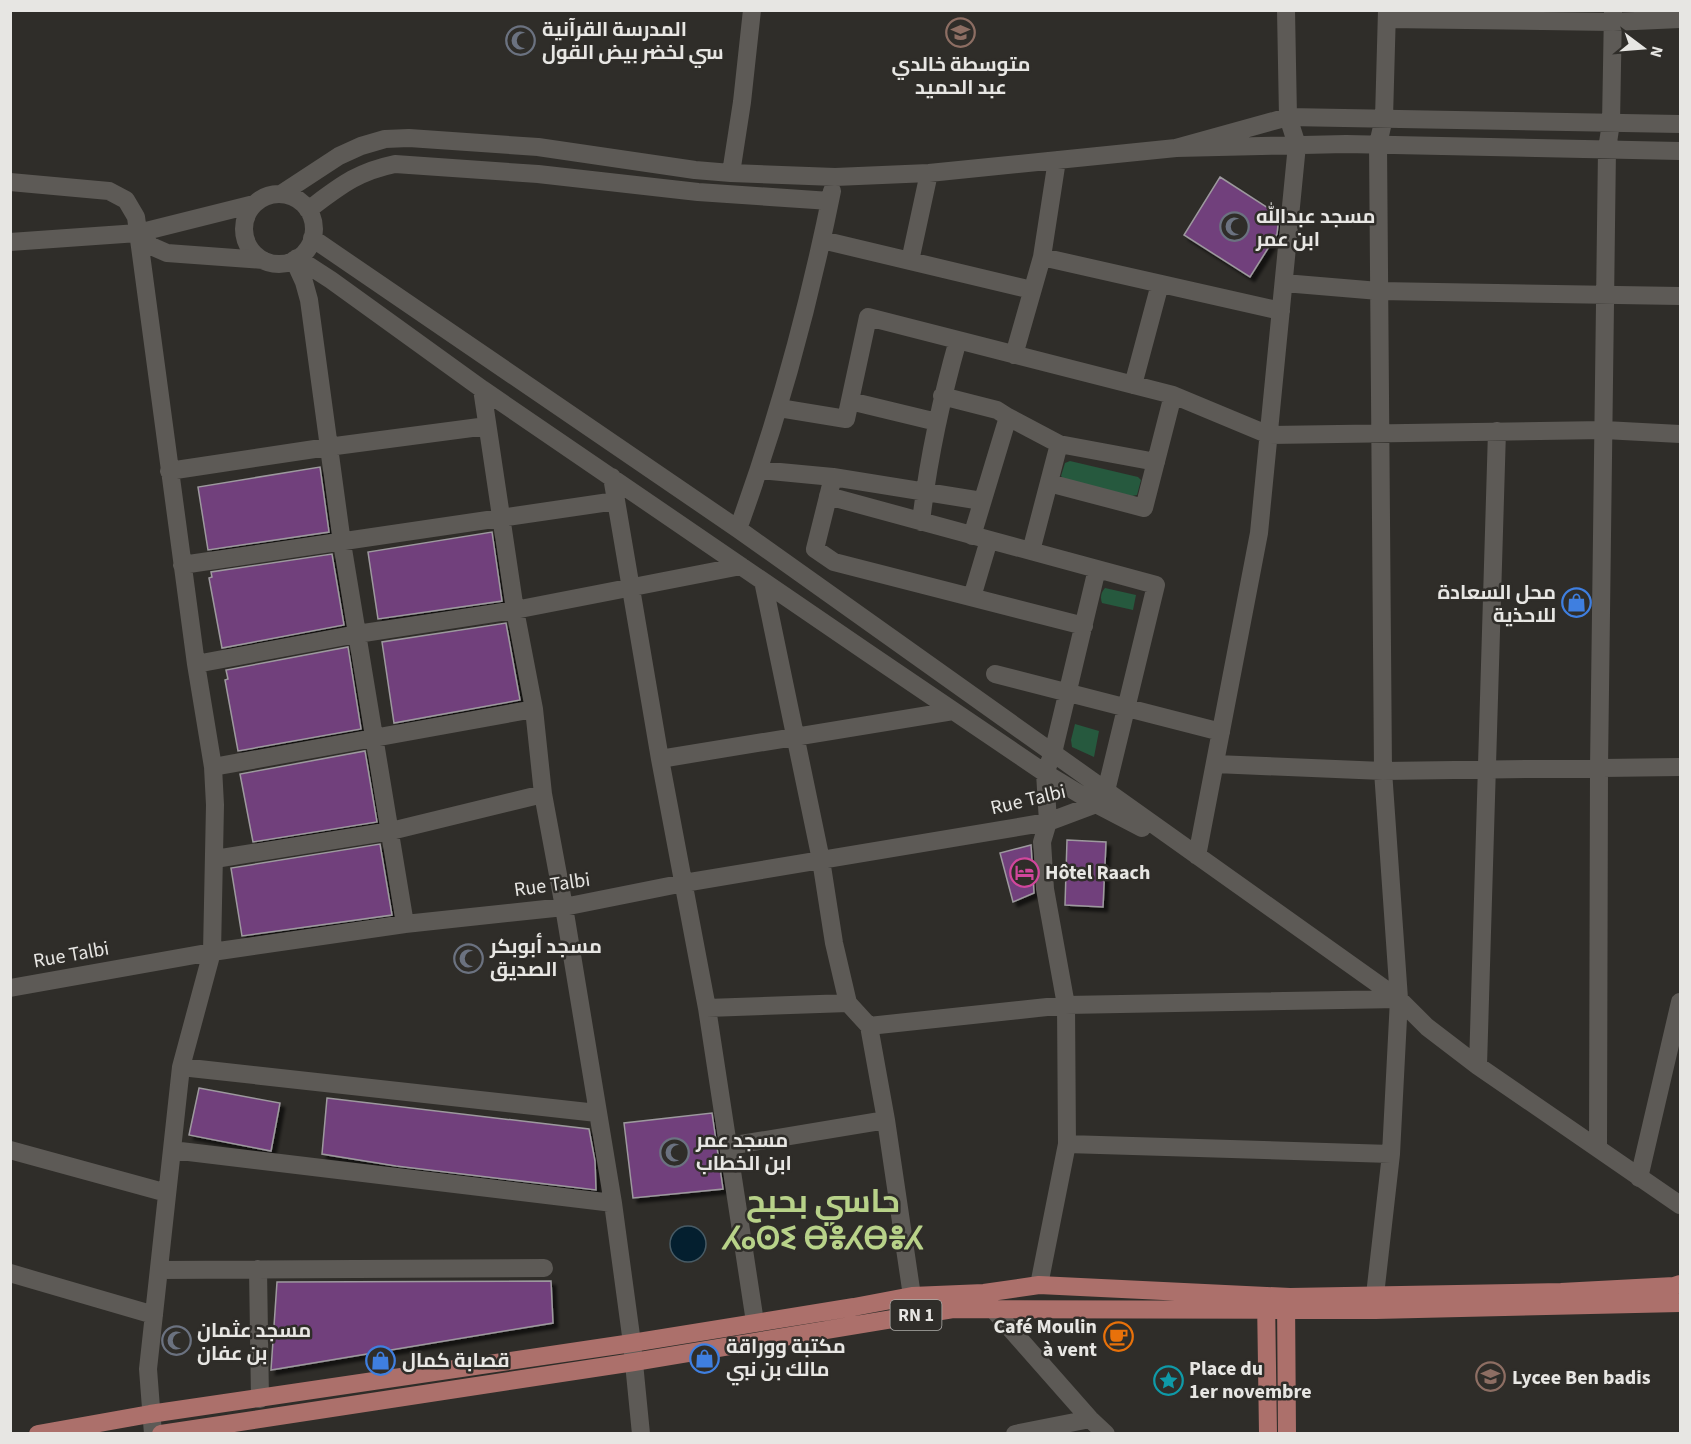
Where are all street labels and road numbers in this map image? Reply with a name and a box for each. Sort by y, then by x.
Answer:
street label: Rue Talbi [988,778,1069,822]
street label: Rue Talbi [512,866,592,904]
street label: Rue Talbi [31,935,111,975]
road number: RN 1 [890,1300,942,1330]

